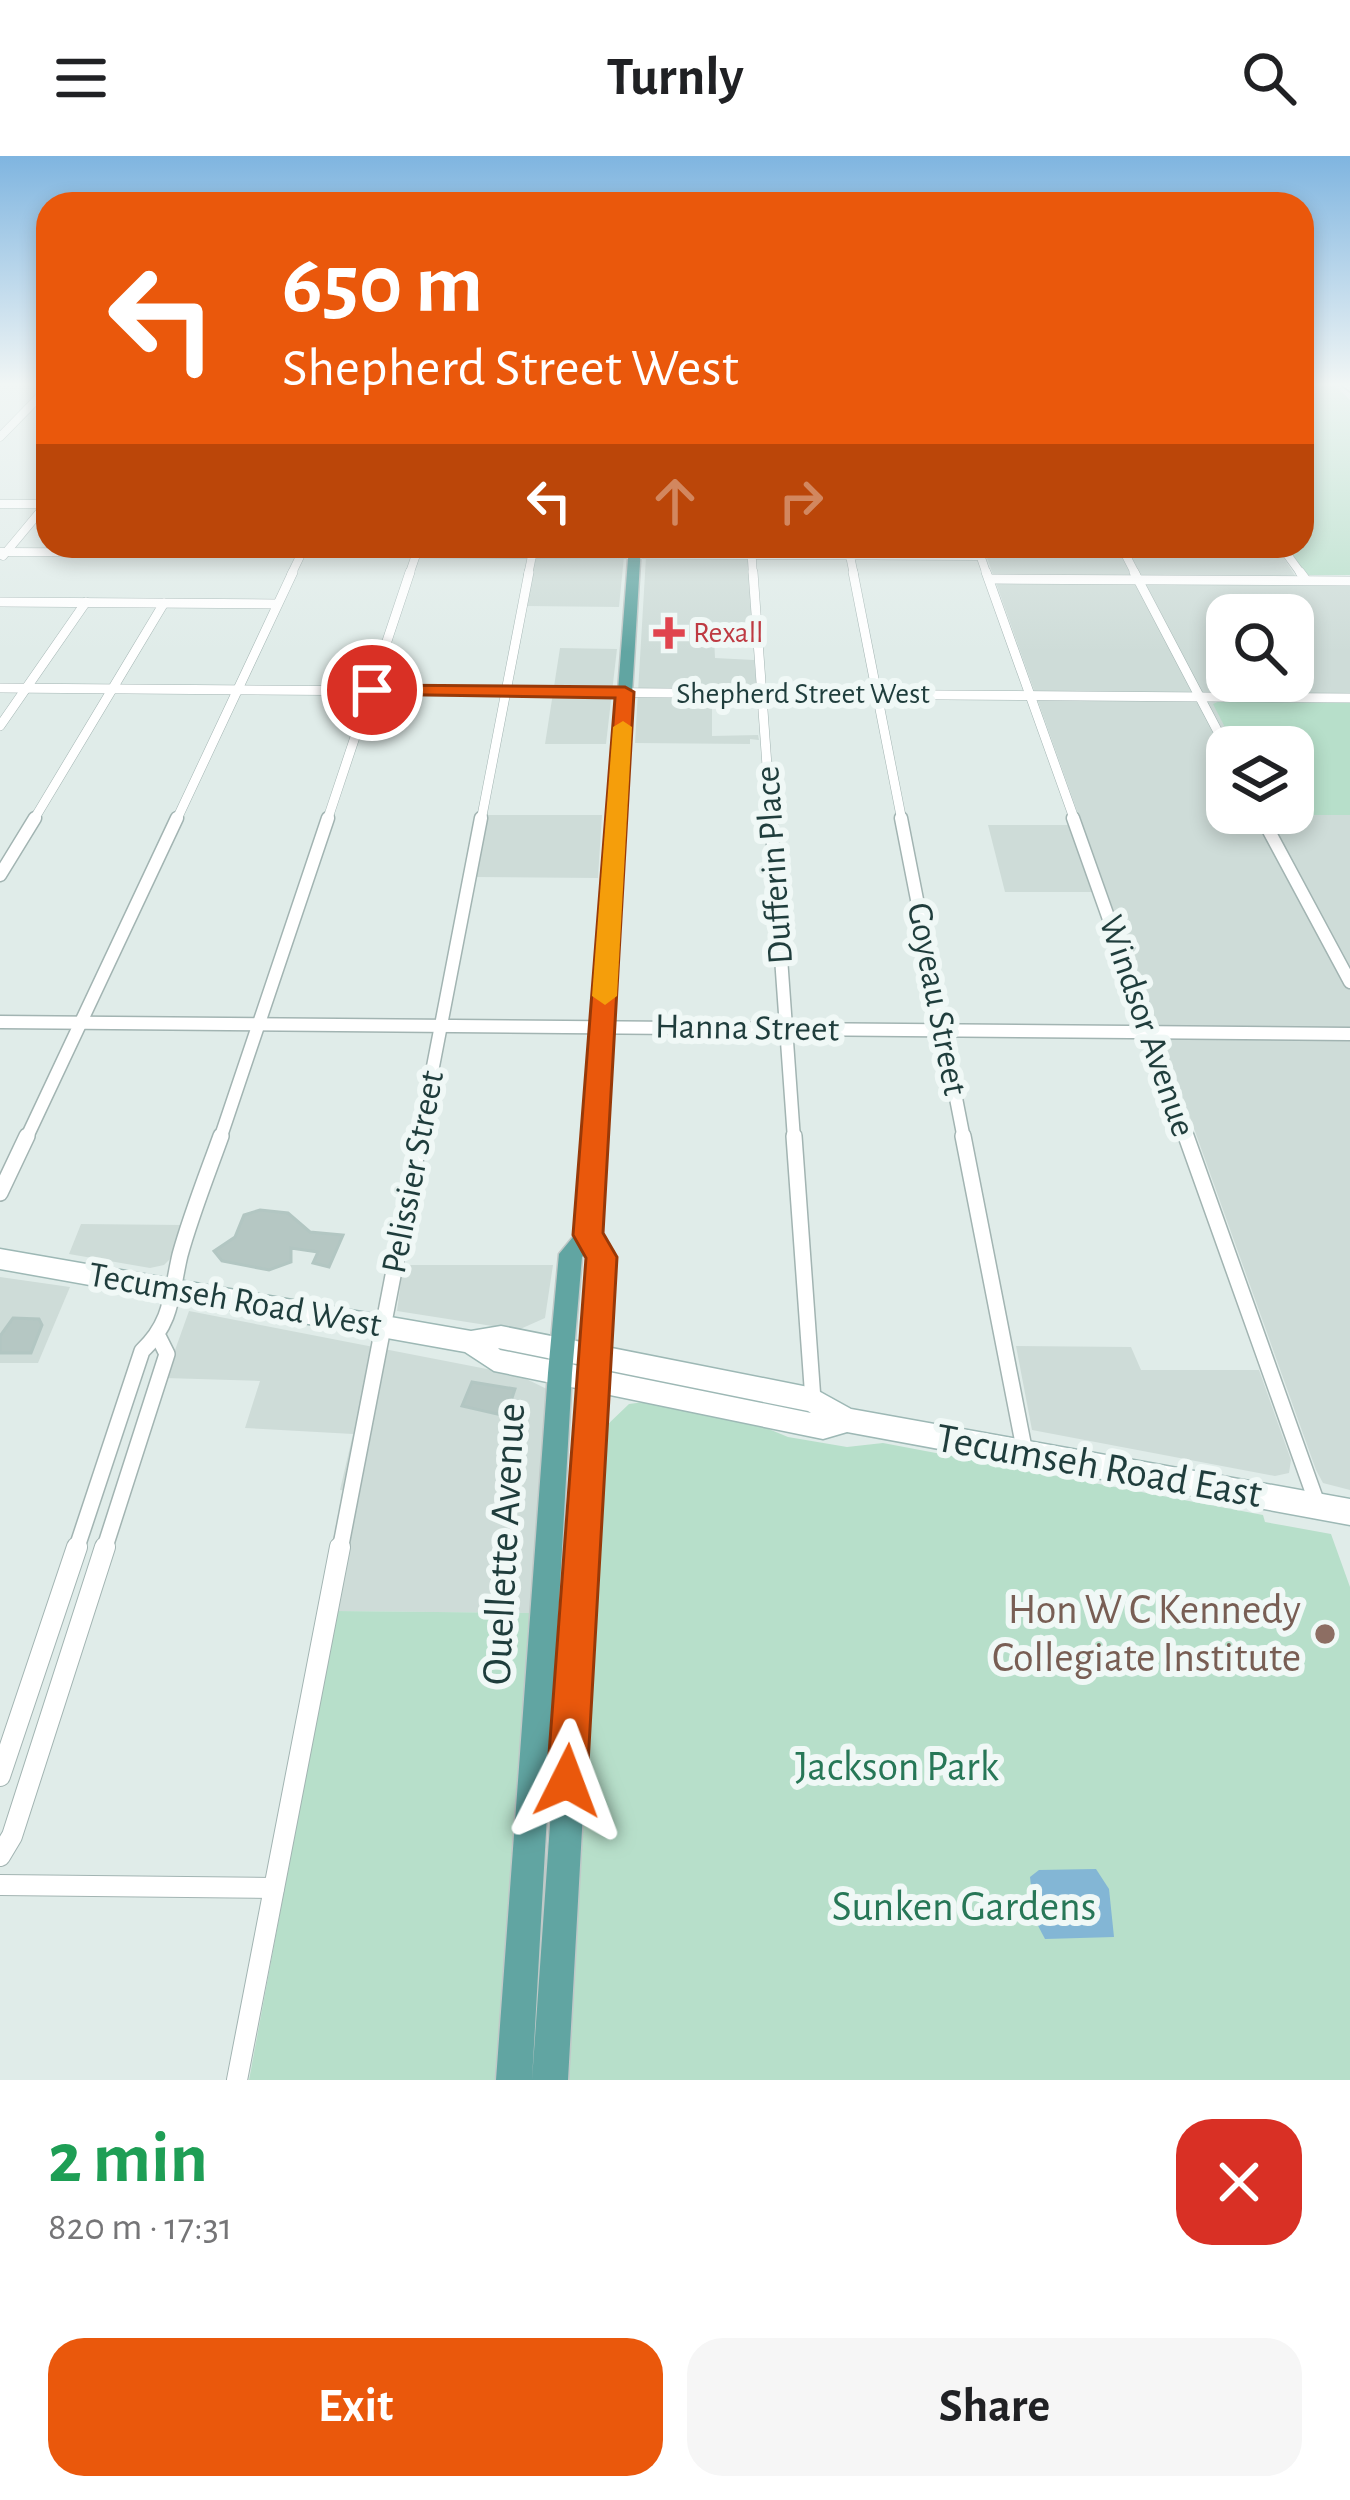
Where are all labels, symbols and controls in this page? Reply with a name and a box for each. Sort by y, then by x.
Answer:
icon: menu [48,45,114,111]
icon: search [1236,45,1302,111]
text: Turnly [606,51,744,105]
icon: left [84,240,240,396]
text: 650 m [282,244,483,328]
text: Shepherd Street West [282,342,739,396]
icon: left [516,468,582,534]
icon: ahead [642,468,708,534]
icon: right [768,468,834,534]
map controls [1206,594,1314,834]
button: search [1206,594,1314,702]
place label: Rexall [693,618,764,648]
marker: Rexall [656,620,682,646]
pin [321,639,423,741]
icon: arrive [339,657,405,723]
street label: Shepherd Street West [676,679,930,709]
button: layers [1206,726,1314,834]
street label: Dufferin Place [749,765,799,965]
street label: Goyeau Street [901,900,973,1099]
street label: Windsor Avenue [1092,911,1202,1141]
street label: Hanna Street [655,1008,840,1048]
street label: Pelissier Street [376,1067,450,1276]
street label: Tecumseh Road West [86,1257,385,1344]
street label: Ouellette Avenue [476,1402,532,1686]
street label: Tecumseh Road East [933,1417,1265,1515]
place label: Hon W C Kennedy Collegiate Institute [992,1589,1301,1679]
marker: Hon W C Kennedy Collegiate Institute [1312,1621,1338,1647]
position arrow [504,1718,630,1844]
park label: Jackson Park [795,1746,999,1788]
park label: Sunken Gardens [832,1886,1096,1928]
button: close [1176,2119,1302,2245]
text: 2 min [48,2123,208,2195]
text: 820 m · 17:31 [48,2208,232,2247]
button: Exit [48,2338,663,2476]
button: Share [687,2338,1302,2476]

